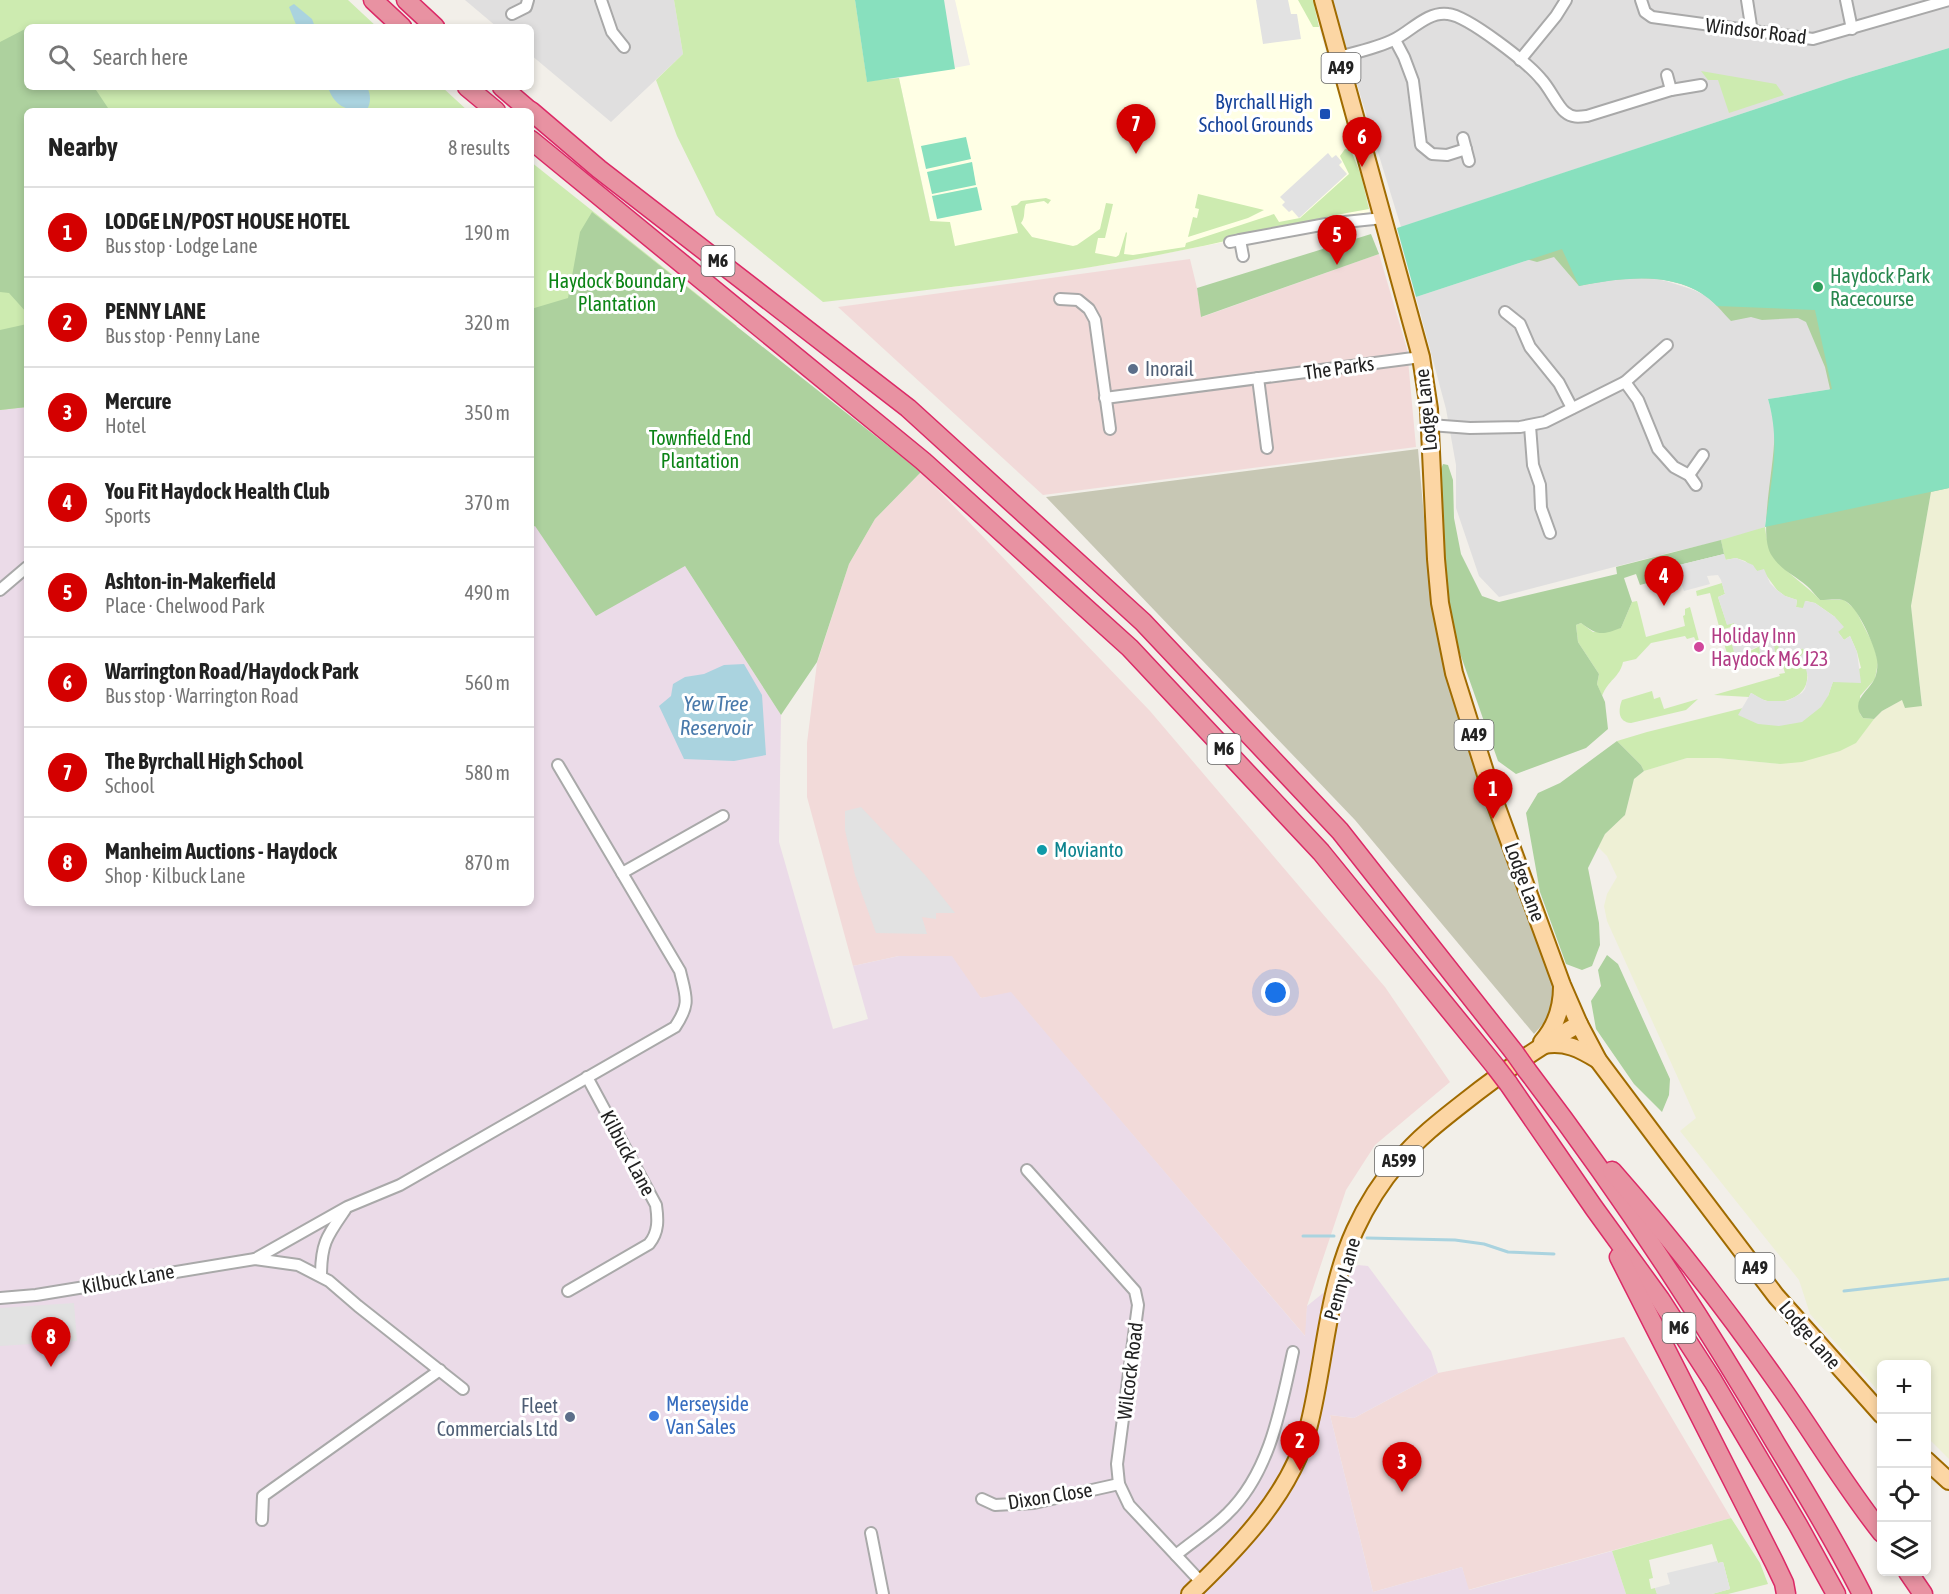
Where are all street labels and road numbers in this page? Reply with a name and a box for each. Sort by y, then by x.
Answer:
street label: Windsor Road [1704,13,1808,48]
road number: A49 [1322,53,1360,83]
road number: M6 [702,246,734,276]
street label: The Parks [1302,351,1375,384]
street label: Lodge Lane [1410,368,1441,452]
road number: A49 [1454,720,1494,750]
road number: M6 [1208,734,1240,764]
street label: Lodge Lane [1501,839,1550,925]
street label: Kilbuck Lane [596,1106,661,1199]
road number: A599 [1375,1146,1423,1176]
street label: Penny Lane [1319,1235,1364,1323]
road number: A49 [1736,1253,1774,1283]
street label: Kilbuck Lane [80,1259,176,1298]
street label: Lodge Lane [1775,1296,1846,1373]
road number: M6 [1662,1313,1696,1343]
street label: Wilcock Road [1112,1321,1147,1421]
street label: Dixon Close [1006,1477,1094,1514]

